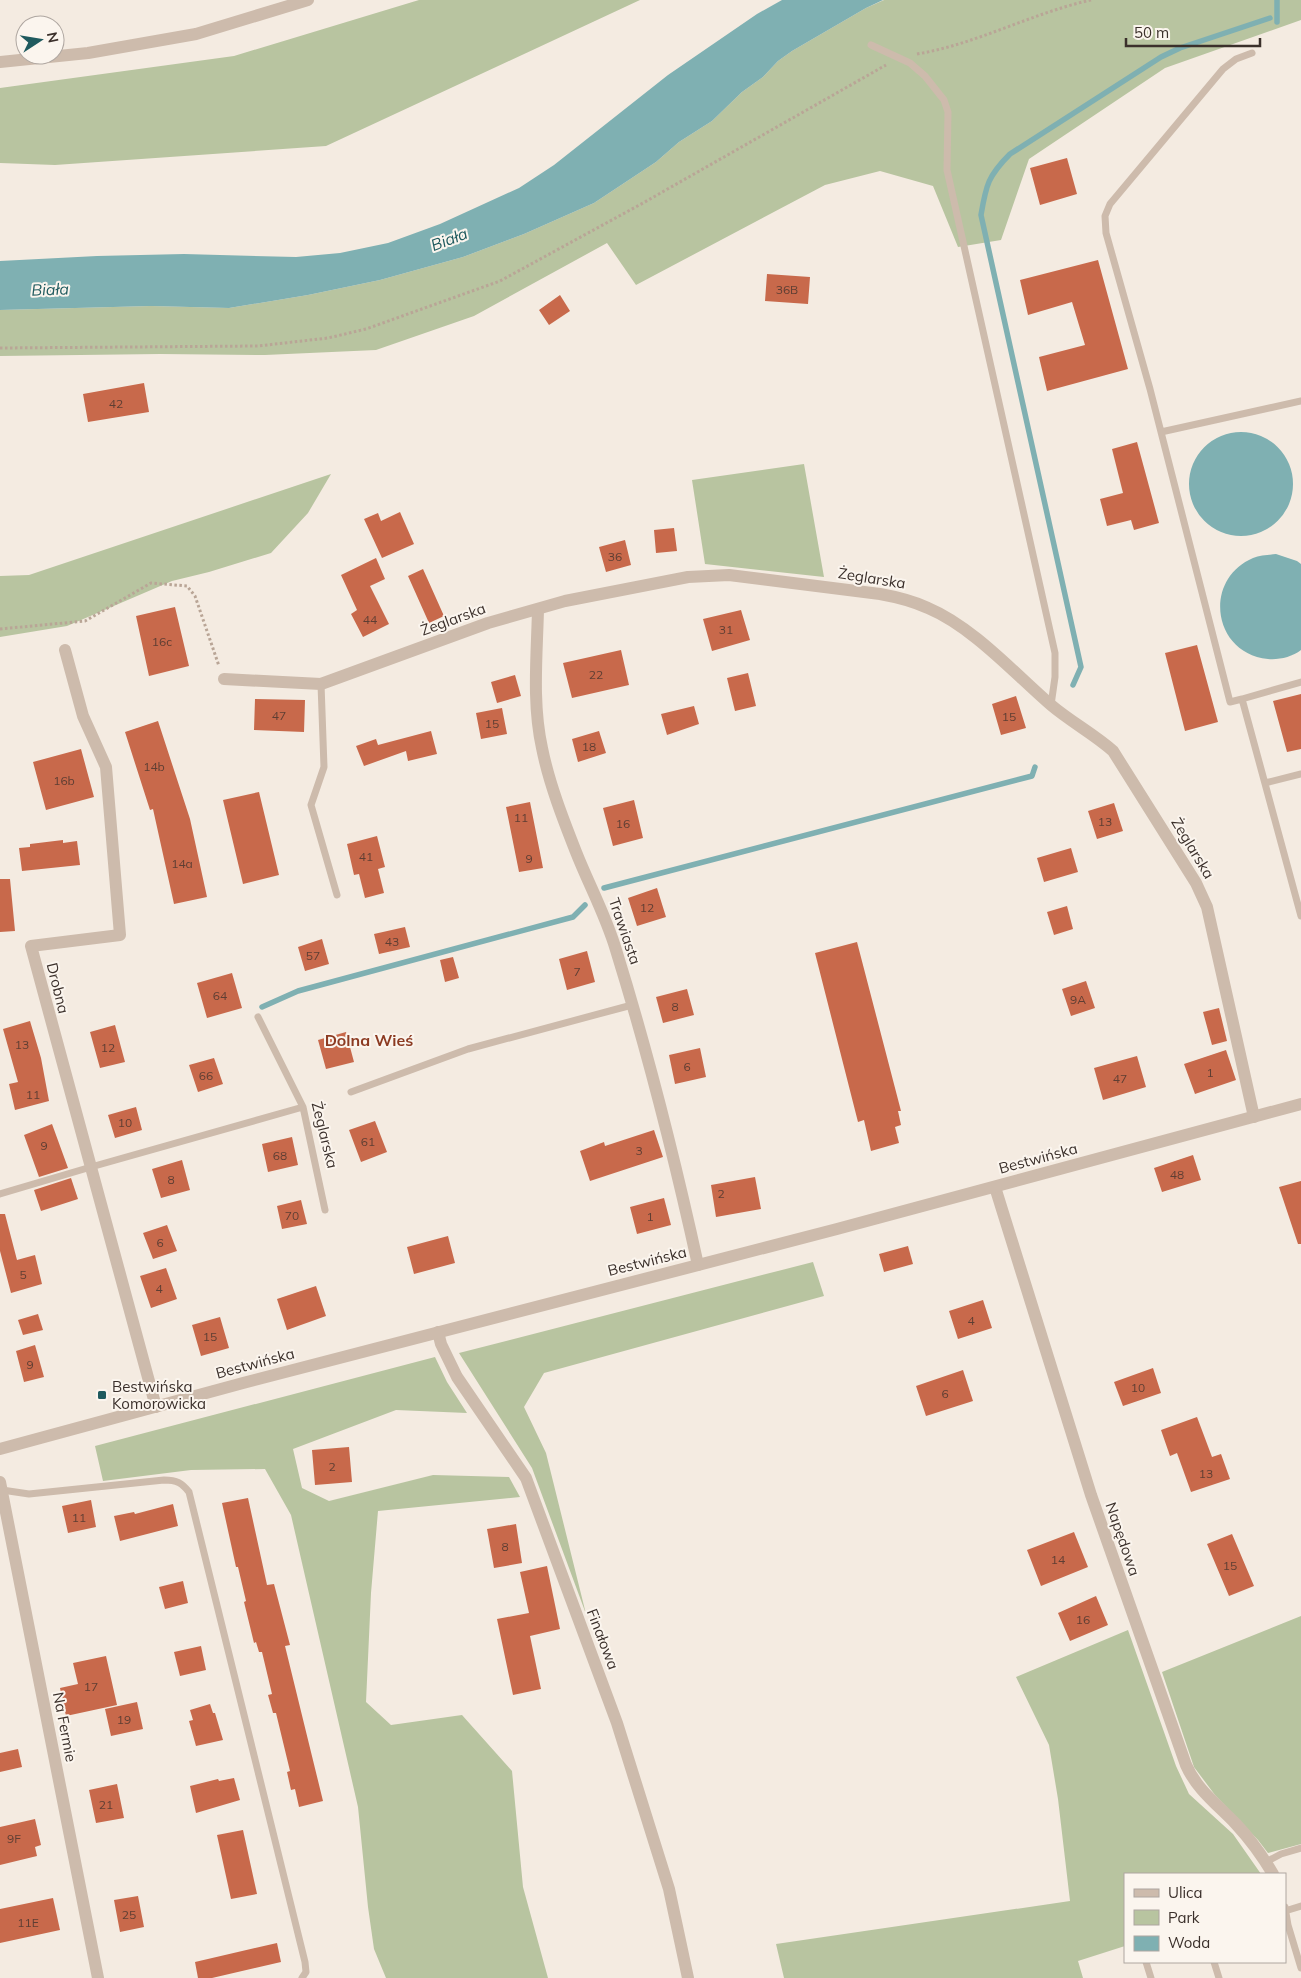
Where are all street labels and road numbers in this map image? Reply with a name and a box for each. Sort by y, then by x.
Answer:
street label: Żeglarska [837,563,907,593]
street label: Żeglarska [418,598,488,640]
street label: Żeglarska [1167,814,1219,882]
street label: Trawiasta [605,895,645,967]
street label: Drobna [43,961,73,1015]
street label: Żeglarska [308,1100,342,1170]
street label: Bestwińska [997,1138,1079,1178]
street label: Bestwińska [606,1242,688,1280]
street label: Bestwińska [214,1343,296,1383]
street label: Napędowa [1102,1500,1144,1578]
street label: Finałowa [583,1606,623,1672]
street label: Na Fermie [49,1690,81,1764]

